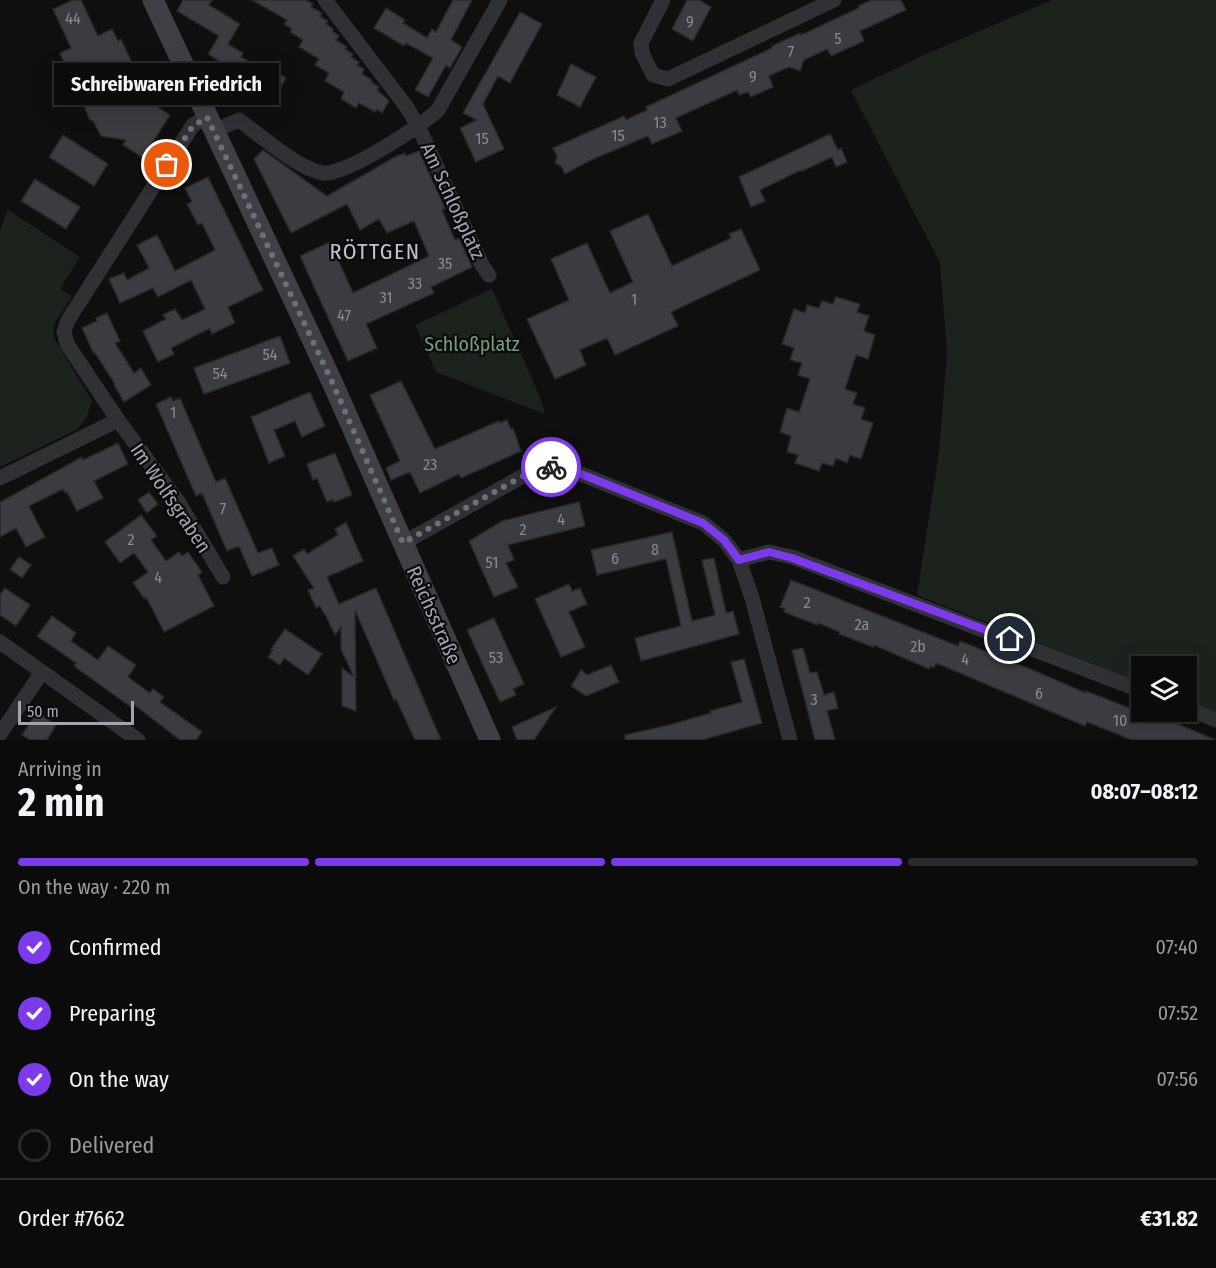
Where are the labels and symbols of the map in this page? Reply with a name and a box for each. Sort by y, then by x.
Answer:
house number: 44 [65,9,81,28]
house number: 9 [686,12,694,31]
house number: 5 [834,29,842,48]
house number: 7 [788,42,795,61]
callout: Schreibwaren Friedrich [54,63,280,105]
house number: 9 [749,67,757,86]
house number: 13 [653,113,667,132]
house number: 15 [611,126,625,145]
house number: 15 [475,129,489,148]
pin [141,139,192,190]
street label: Am Schloßplatz [415,139,491,263]
district label: RÖTTGEN [329,238,421,265]
house number: 35 [438,254,452,273]
house number: 33 [408,274,422,293]
house number: 31 [379,288,393,307]
house number: 1 [631,290,637,309]
house number: 47 [337,306,351,325]
park label: Schloßplatz [424,332,520,356]
house number: 54 [262,345,278,364]
house number: 54 [212,364,228,383]
house number: 1 [170,403,176,422]
courier [521,437,581,497]
street label: Im Wolfsgraben [126,439,216,557]
house number: 23 [423,455,437,474]
house number: 7 [220,499,227,518]
house number: 4 [557,510,565,529]
house number: 2 [519,520,527,539]
house number: 2 [127,530,135,549]
house number: 8 [651,540,659,559]
house number: 6 [611,549,619,568]
house number: 51 [486,553,498,572]
street label: Reichsstraße [402,562,466,668]
house number: 4 [154,568,162,587]
house number: 2 [803,593,811,612]
pin [984,613,1035,664]
house number: 2a [855,615,870,634]
house number: 2b [910,637,926,656]
house number: 53 [489,648,503,667]
house number: 4 [961,650,969,669]
house number: 6 [1035,684,1043,703]
house number: 3 [810,690,818,709]
scale bar [18,698,134,726]
house number: 10 [1113,711,1127,730]

